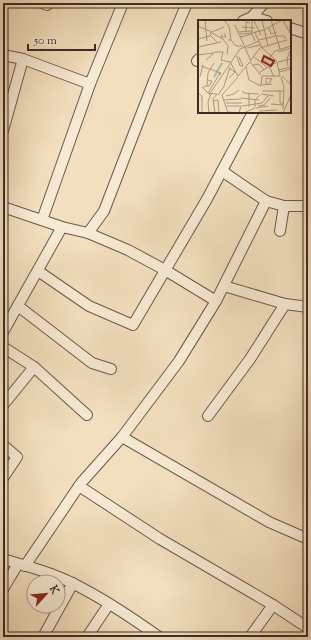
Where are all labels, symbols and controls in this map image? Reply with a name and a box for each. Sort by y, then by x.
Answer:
inset map [198,20,291,113]
scale bar [28,26,95,52]
text: 50 m [33,32,57,50]
north arrow [26,574,66,614]
text: K [45,582,63,597]

